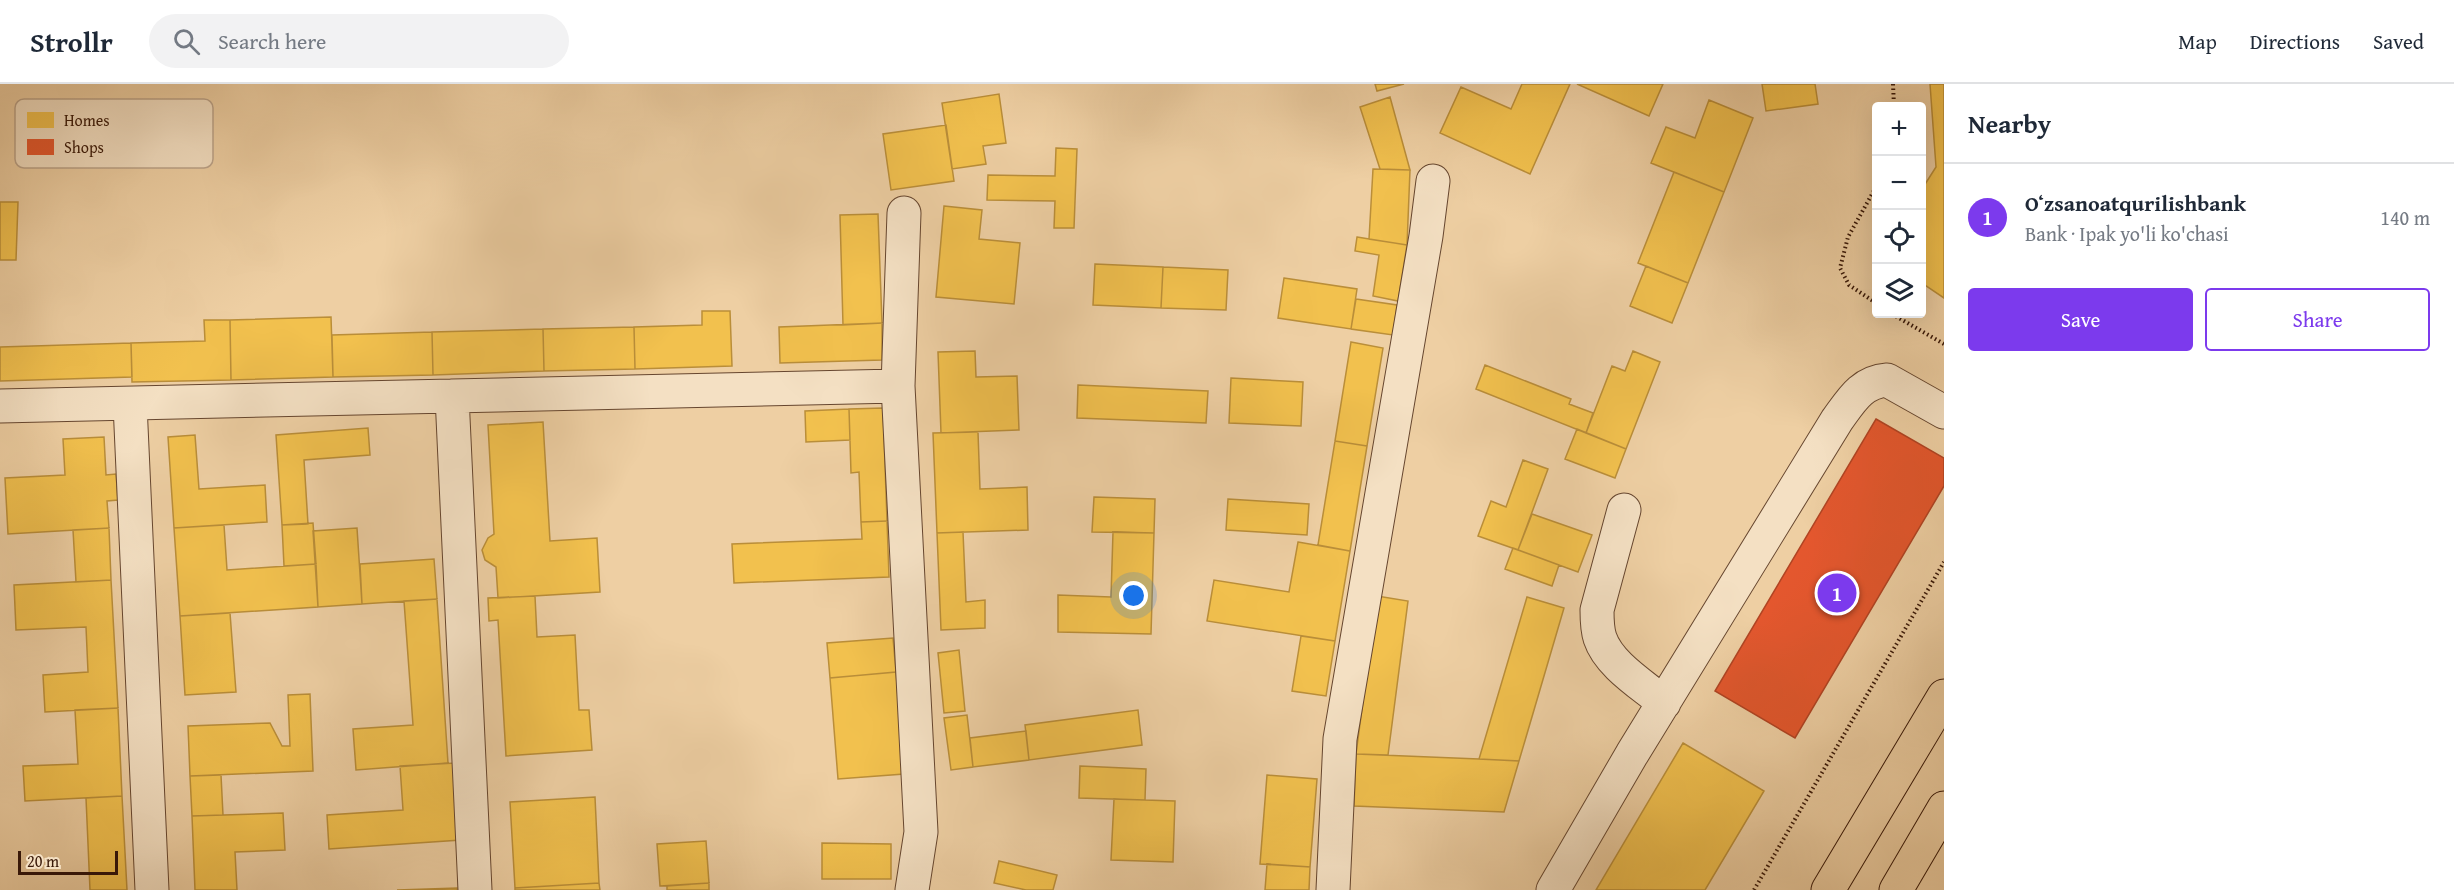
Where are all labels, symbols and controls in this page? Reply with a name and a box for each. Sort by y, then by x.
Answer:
search box [149,14,569,68]
text: Strollr [30,21,113,62]
icon: search [170,25,203,58]
text: Search here [218,25,326,57]
text: Map [2178,26,2217,57]
text: Directions [2250,26,2340,57]
text: Saved [2373,26,2424,57]
legend [15,99,213,168]
map controls [1872,102,1926,318]
button: + [1872,102,1926,156]
text: Nearby [1968,104,2051,143]
text: Homes [64,108,110,132]
text: Shops [64,135,104,159]
button: − [1872,156,1926,210]
text: Oʻzsanoatqurilishbank [2025,187,2246,219]
text: 1 [1982,203,1993,232]
text: 140 m [2380,203,2430,232]
button: locate [1872,210,1926,264]
text: Bank · Ipak yo'li ko'chasi [2025,219,2229,248]
button: layers [1872,264,1926,318]
button: Save [1968,288,2193,351]
button: Share [2205,288,2430,351]
pin: 1 [1818,570,1856,616]
your location [1119,581,1148,610]
scale bar [18,848,118,876]
text: 20 m [27,849,59,873]

